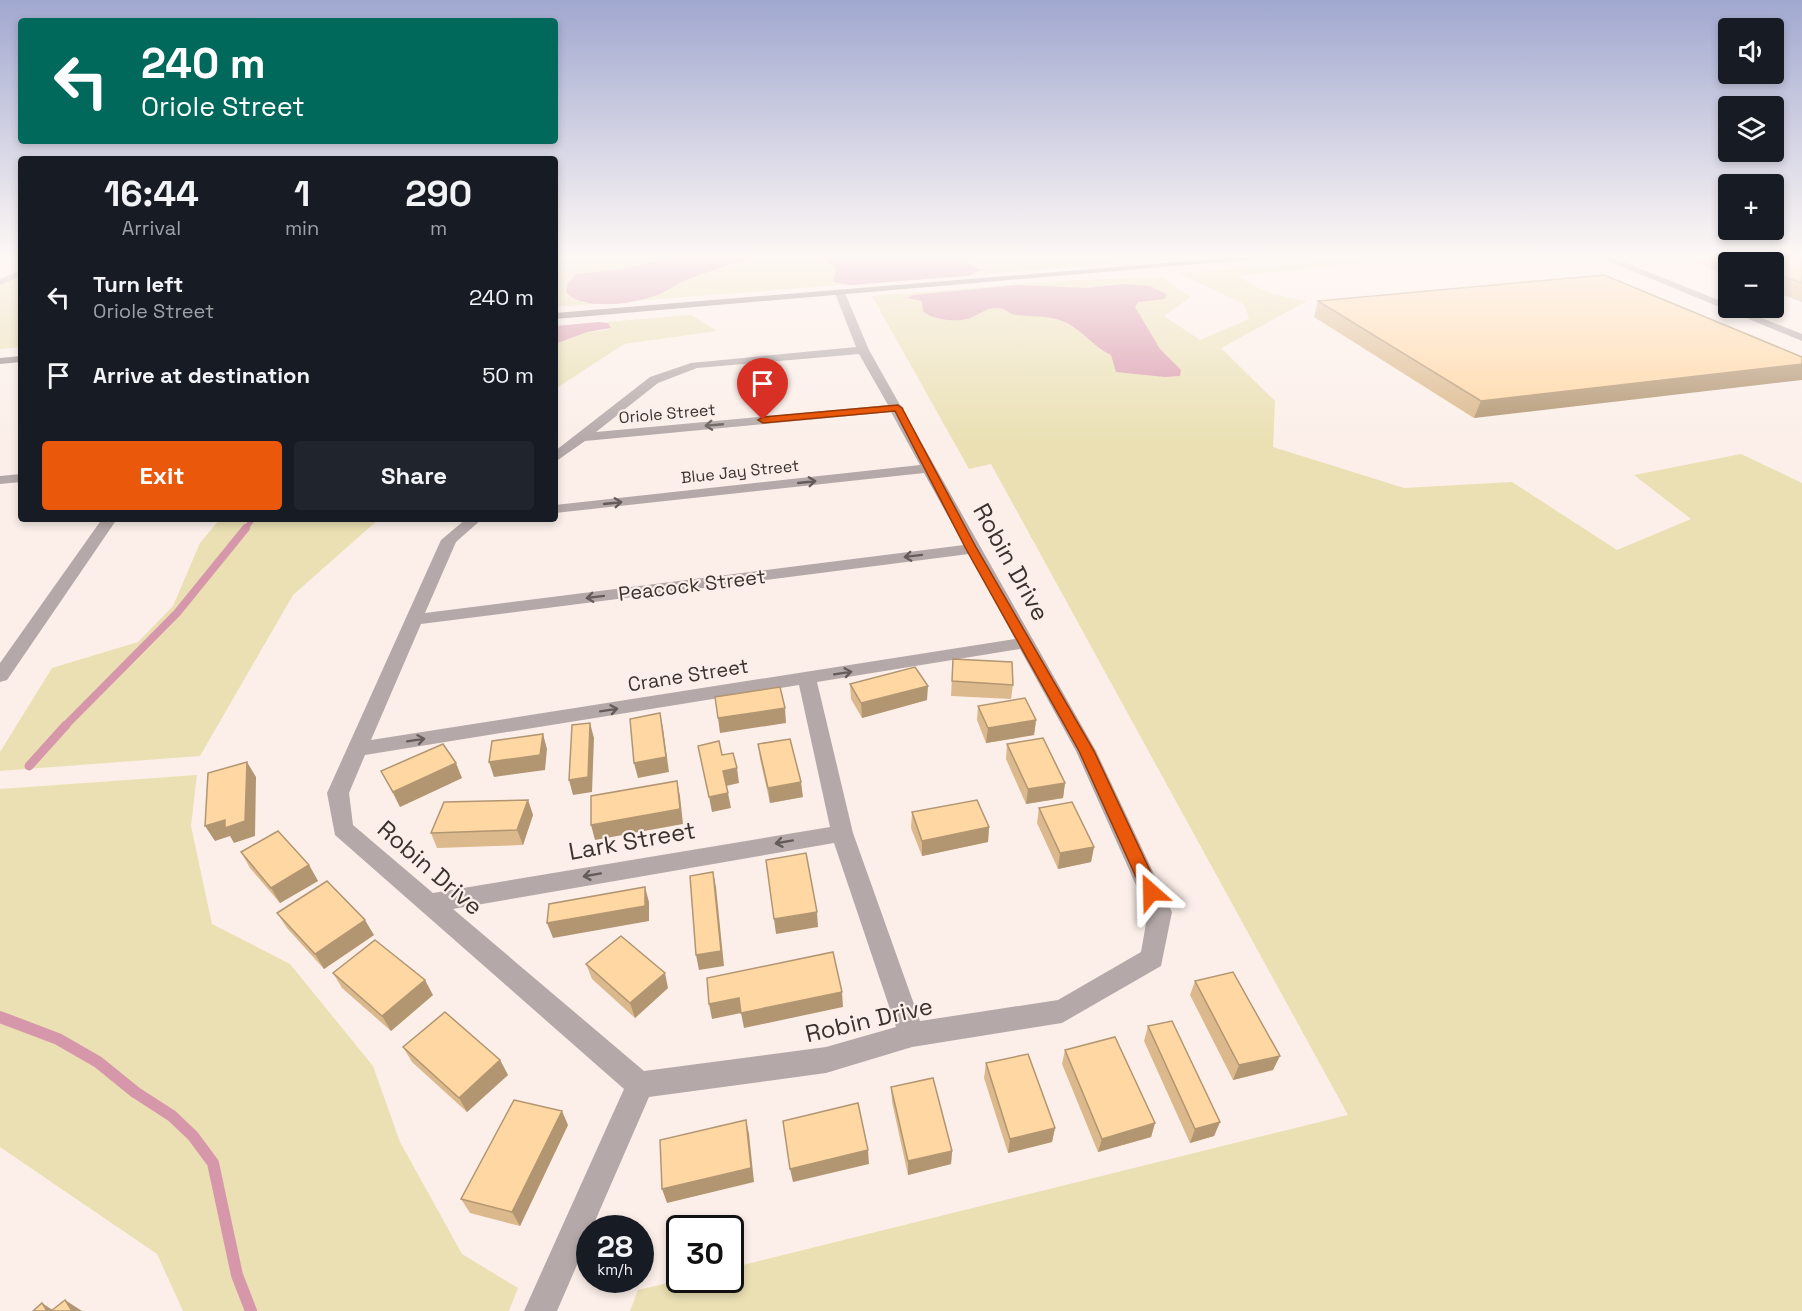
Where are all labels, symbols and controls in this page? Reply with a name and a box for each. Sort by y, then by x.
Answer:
map controls [1718,18,1784,318]
button: sound [1718,18,1784,84]
text: 240 m [141,37,266,90]
icon: left [42,42,120,120]
text: Oriole Street [141,89,305,124]
button: layers [1718,96,1784,162]
text: 16:44 [104,171,199,217]
text: 1 [294,171,310,217]
text: 290 [405,171,472,217]
button: + [1718,174,1784,240]
text: Arrival [122,215,181,241]
text: min [285,215,319,241]
text: m [430,215,447,241]
button: − [1718,252,1784,318]
text: Turn left [93,270,183,298]
icon: left [42,281,75,314]
text: 240 m [469,283,534,311]
text: Oriole Street [93,298,214,324]
pin [737,358,788,420]
icon: arrive [42,359,75,392]
text: Arrive at destination [93,361,310,389]
text: 50 m [482,361,534,389]
icon: arrive [746,367,779,400]
street label: Oriole Street [618,399,716,428]
one-way arrow [704,420,724,431]
button: Exit [42,441,282,510]
button: Share [294,441,534,510]
street label: Blue Jay Street [680,455,800,488]
one-way arrow [797,476,816,487]
one-way arrow [603,497,623,508]
street label: Robin Drive [966,498,1056,626]
one-way arrow [904,551,924,562]
street label: Peacock Street [617,563,767,607]
one-way arrow [586,592,606,603]
street label: Crane Street [626,653,750,697]
one-way arrow [832,668,852,679]
one-way arrow [598,705,618,716]
one-way arrow [406,734,425,745]
street label: Robin Drive [371,813,489,922]
street label: Lark Street [566,814,698,867]
one-way arrow [775,837,795,848]
position arrow [1119,860,1183,924]
one-way arrow [583,870,602,881]
street label: Robin Drive [802,990,936,1049]
speed limit sign: 30 [666,1215,744,1293]
text: 28 [597,1227,633,1266]
text: km/h [597,1260,633,1279]

